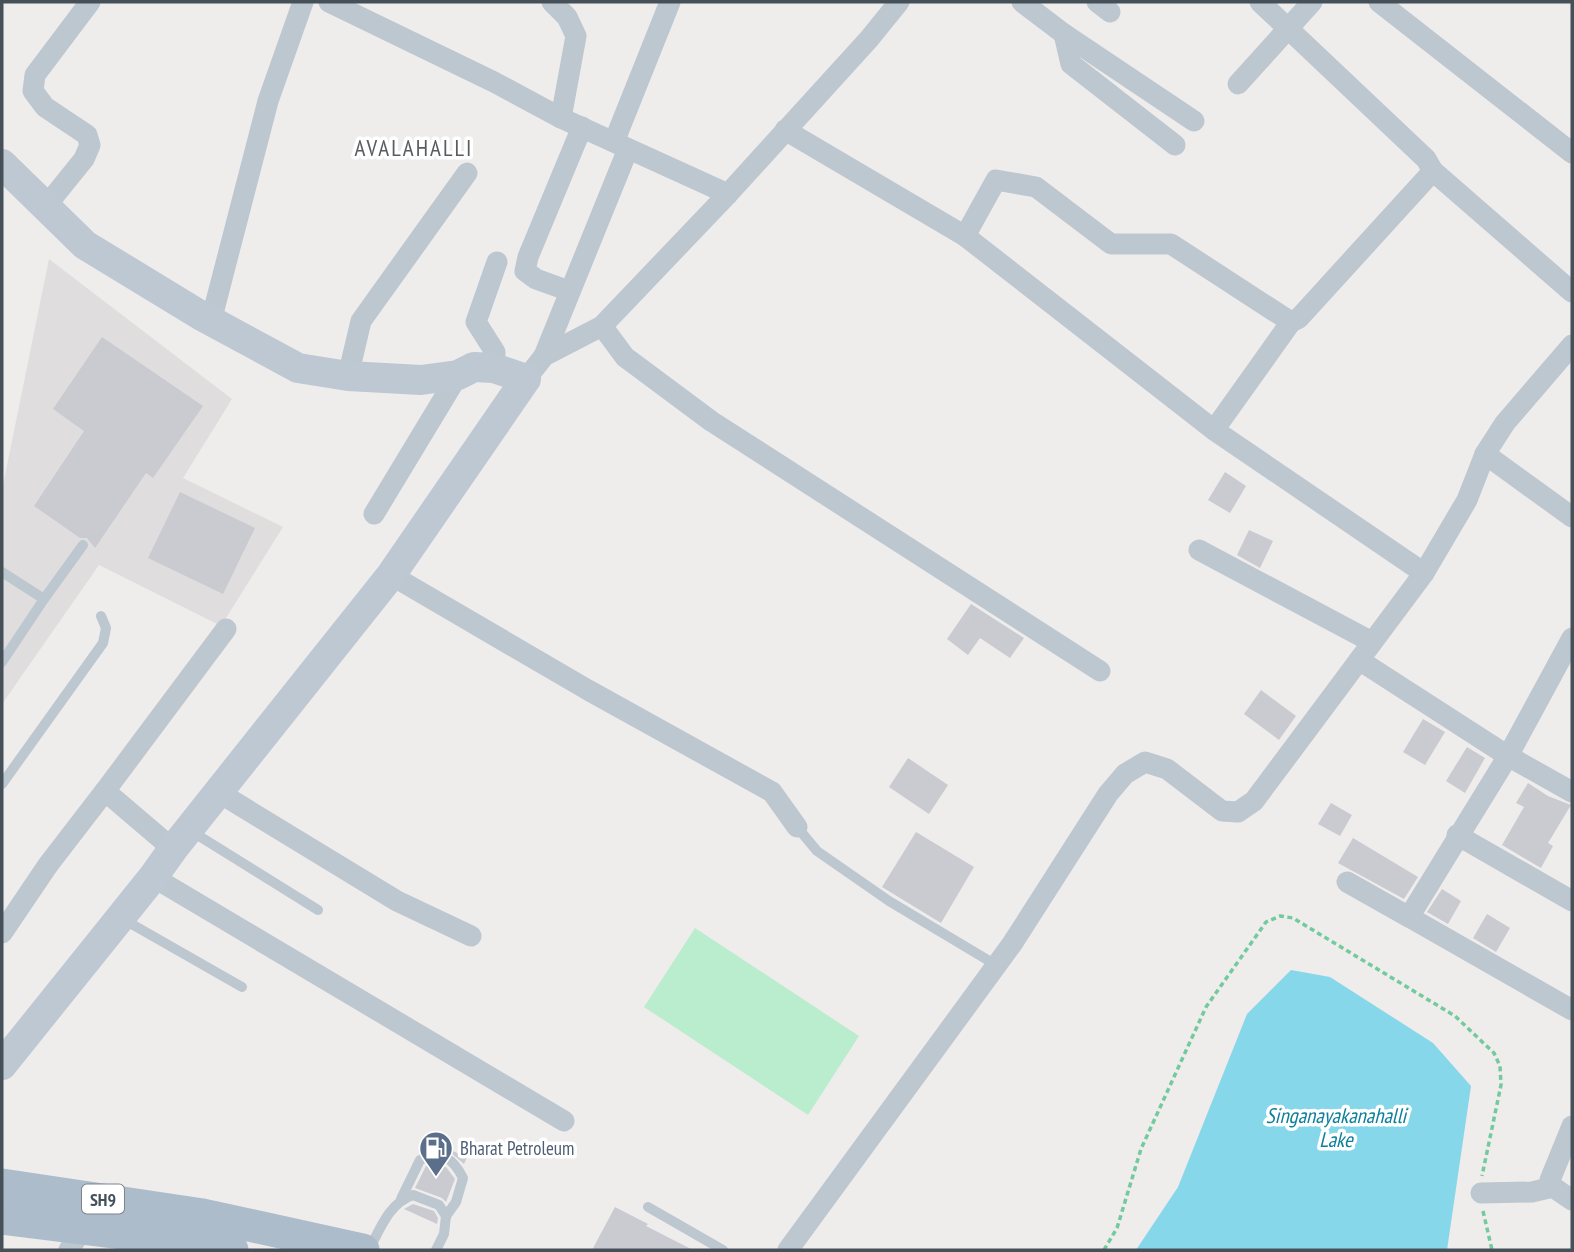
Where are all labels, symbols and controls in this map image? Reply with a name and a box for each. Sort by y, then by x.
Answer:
district label: AVALAHALLI [355,133,473,162]
water label: Singanayakanahalli Lake [1266,1102,1409,1153]
fuel station icon: Bharat Petroleum [417,1129,455,1178]
place label: Bharat Petroleum [460,1136,574,1160]
road number: SH9 [82,1184,124,1214]

